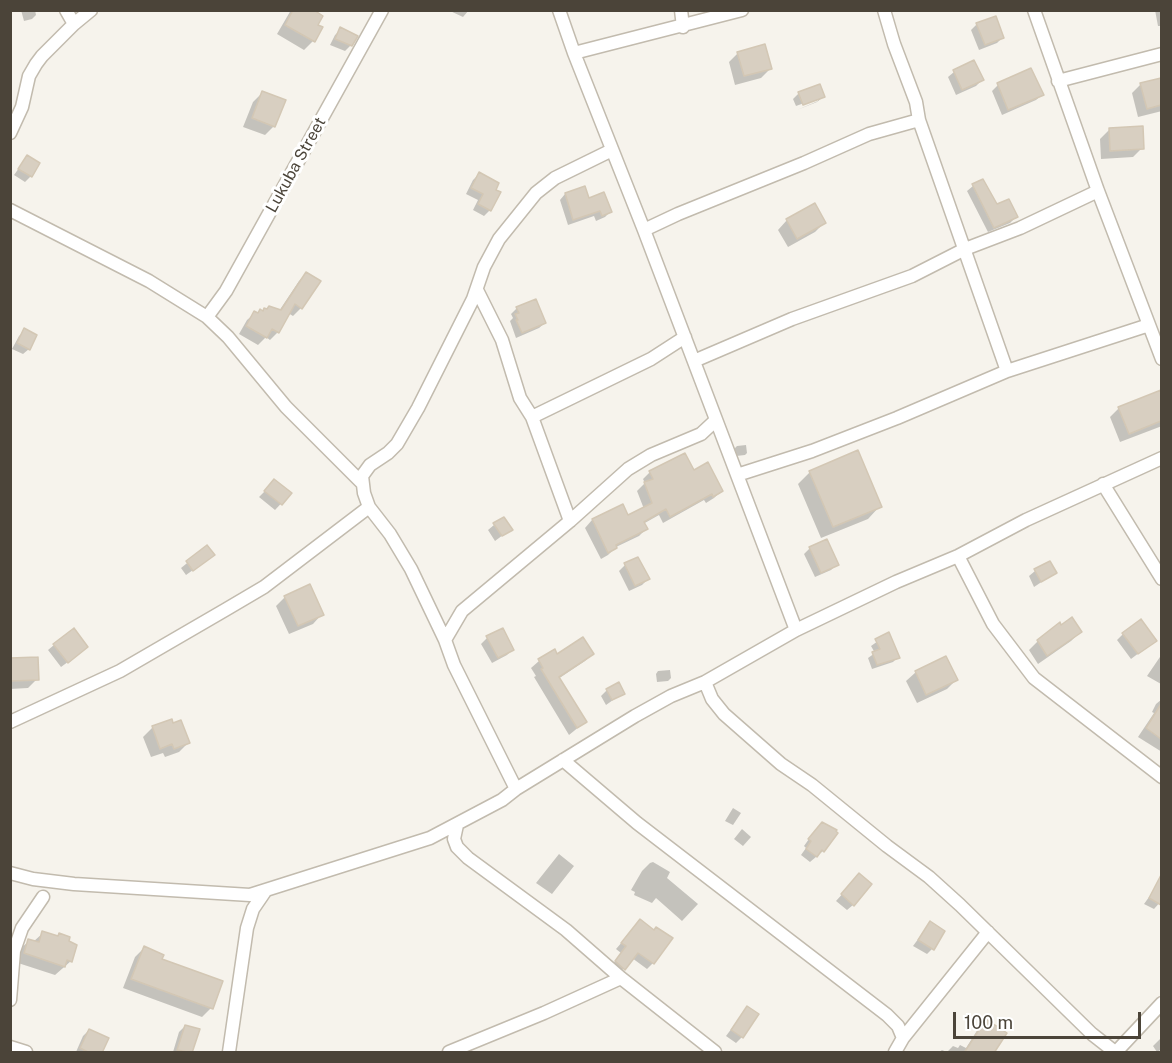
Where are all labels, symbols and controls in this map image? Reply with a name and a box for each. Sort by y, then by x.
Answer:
street label: Lukuba Street [262,114,330,216]
scale bar [956,1000,1144,1038]
text: 100 m [964,1012,1013,1033]

